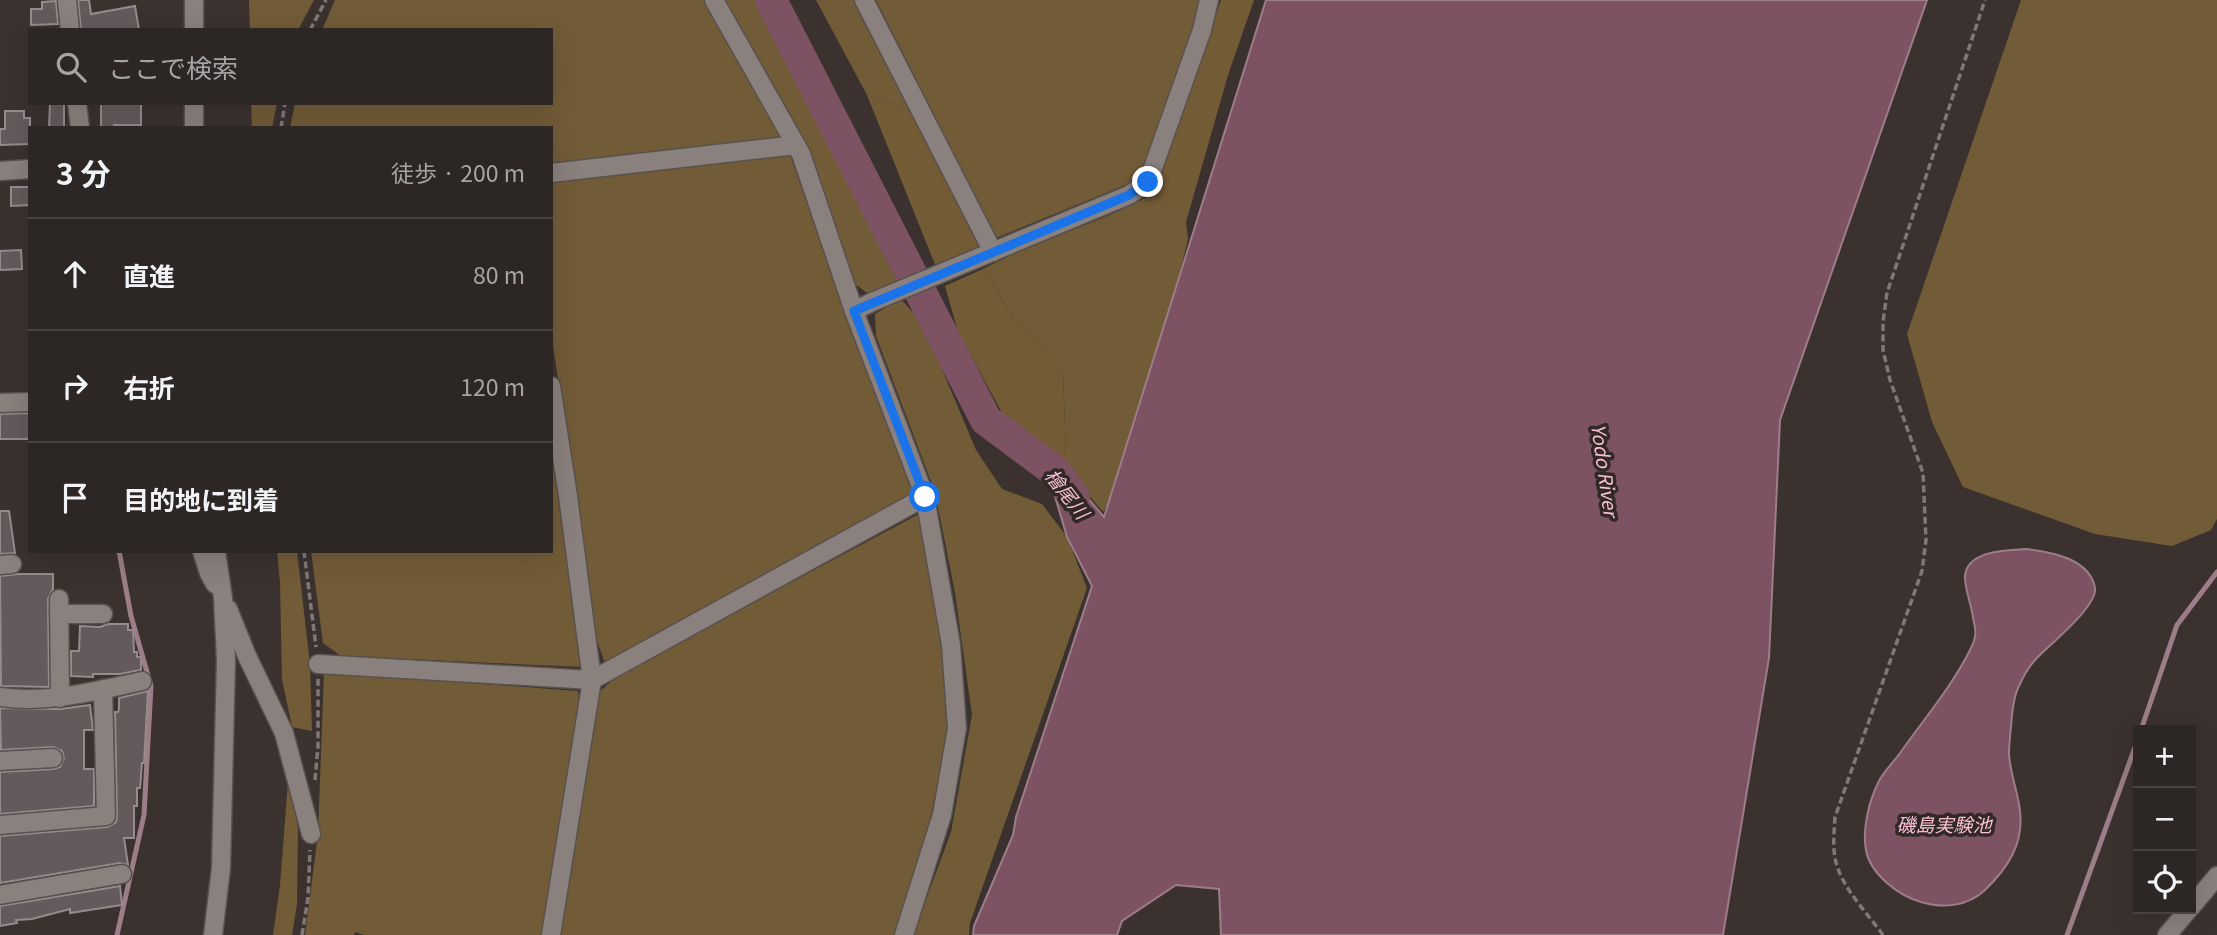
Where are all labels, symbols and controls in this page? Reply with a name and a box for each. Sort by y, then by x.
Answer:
search box [28,28,553,105]
icon: search [52,48,90,86]
text: ここで検索 [108,48,238,85]
text: 3 分 [56,150,111,194]
text: 徒歩 · 200 m [391,155,525,189]
route end [1132,166,1163,197]
icon: ahead [56,255,94,293]
text: 直進 [123,256,175,293]
text: 80 m [473,257,525,291]
icon: right [56,367,94,405]
text: 右折 [123,368,175,405]
text: 120 m [460,369,525,403]
water label: Yodo River [1586,422,1626,521]
water label: 檜尾川 [1040,462,1097,525]
icon: arrive [56,479,94,517]
text: 目的地に到着 [123,480,279,517]
route start [909,481,940,512]
map controls [2133,725,2196,914]
button: + [2133,725,2196,788]
button: − [2133,788,2196,851]
water label: 磯島実験池 [1896,810,1993,837]
button: locate [2133,851,2196,914]

